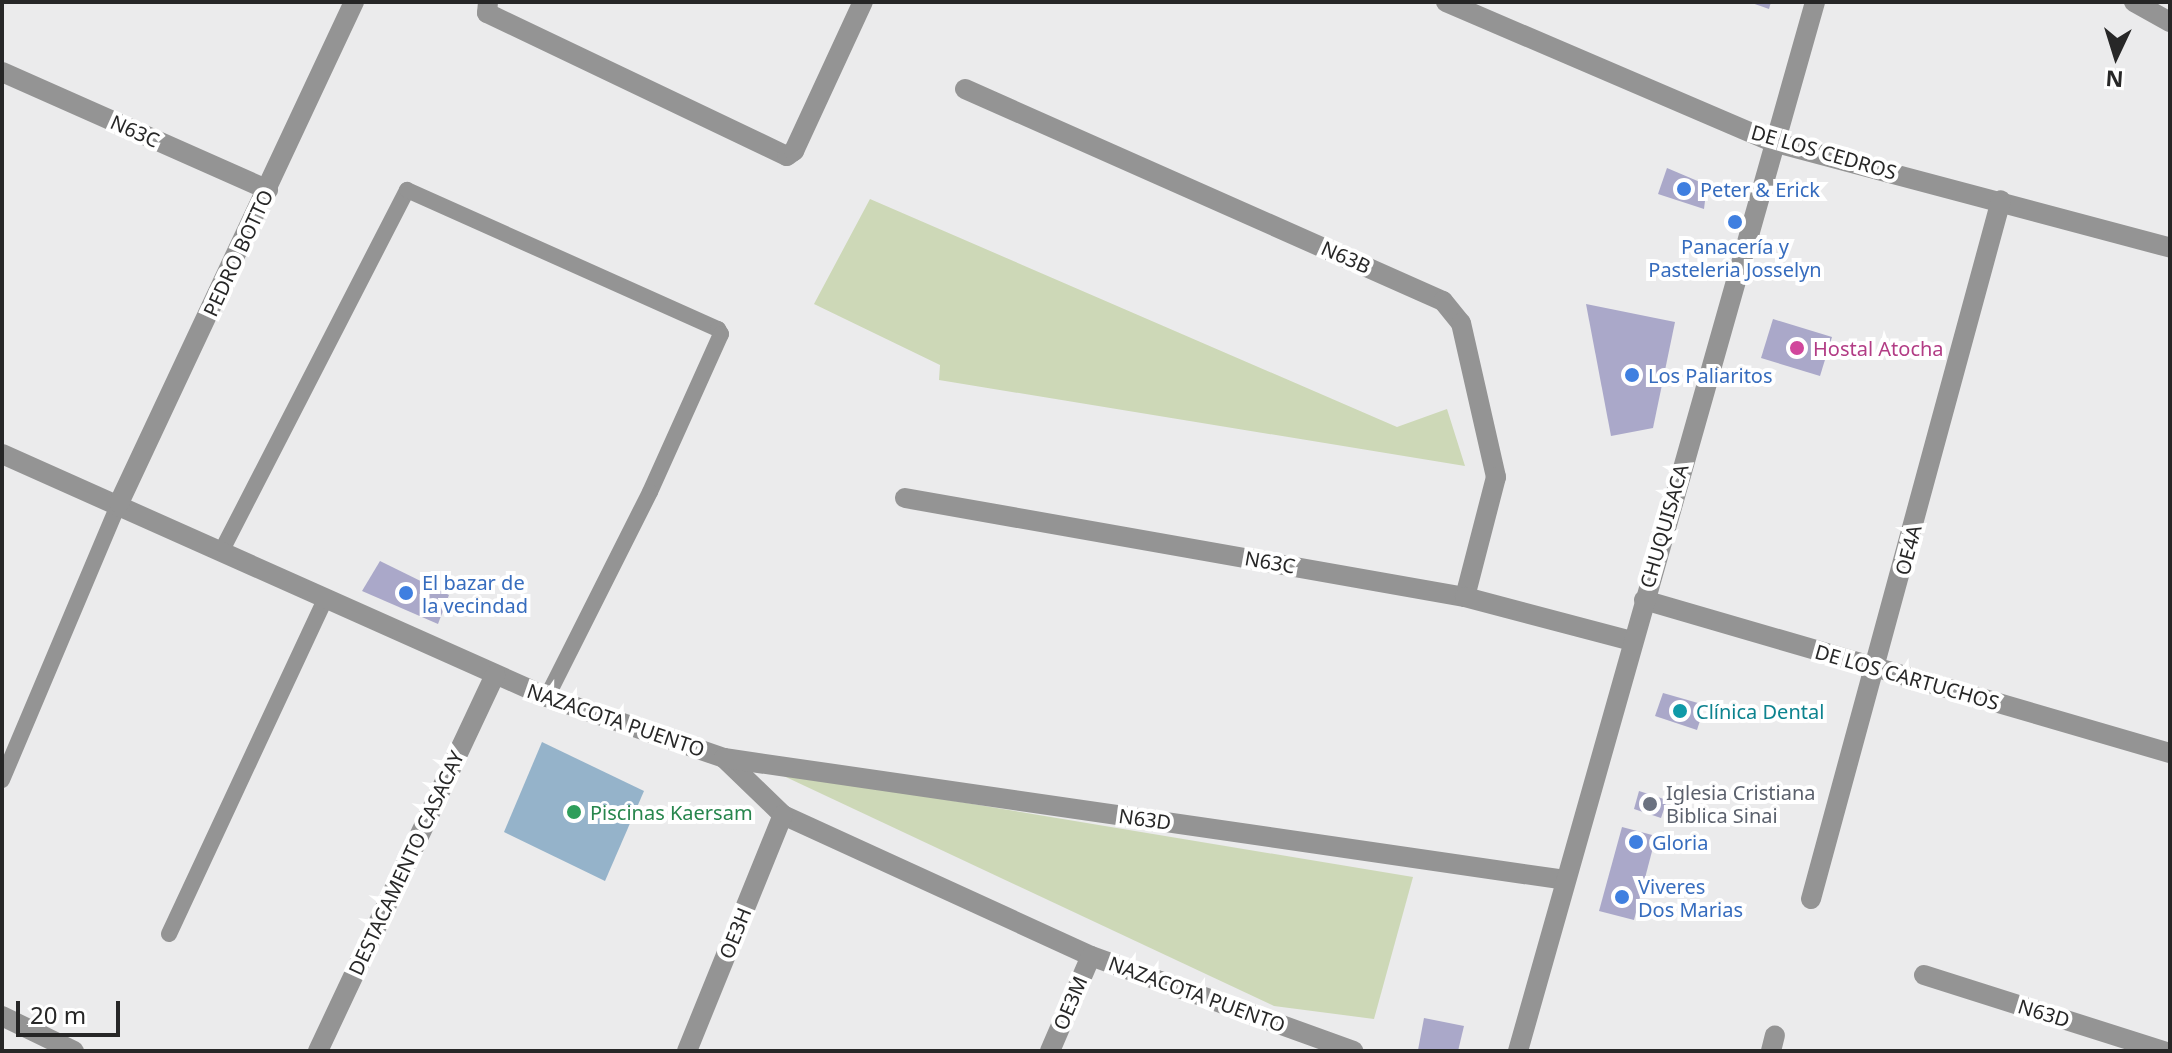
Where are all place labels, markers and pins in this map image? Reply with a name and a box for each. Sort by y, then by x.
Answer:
place label: Peter & Erick [1700,177,1820,201]
marker: Peter & Erick [1675,180,1693,198]
marker: Panacería y Pasteleria Josselyn [1726,213,1744,231]
place label: Panacería y Pasteleria Josselyn [1648,234,1822,281]
place label: Hostal Atocha [1813,336,1944,360]
marker: Hostal Atocha [1788,339,1806,357]
place label: Los Paliaritos [1648,363,1773,387]
marker: Los Paliaritos [1623,366,1641,384]
place label: El bazar de la vecindad [422,570,528,617]
marker: El bazar de la vecindad [397,584,415,602]
place label: Clínica Dental [1696,699,1824,723]
marker: Clínica Dental [1671,702,1689,720]
place label: Iglesia Cristiana Biblica Sinai [1666,780,1815,827]
marker: Iglesia Cristiana Biblica Sinai [1641,795,1659,813]
place label: Piscinas Kaersam [590,800,753,824]
marker: Piscinas Kaersam [565,803,583,821]
place label: Gloria [1652,830,1708,854]
marker: Gloria [1627,833,1645,851]
place label: Viveres Dos Marias [1638,874,1743,921]
marker: Viveres Dos Marias [1613,888,1631,906]

